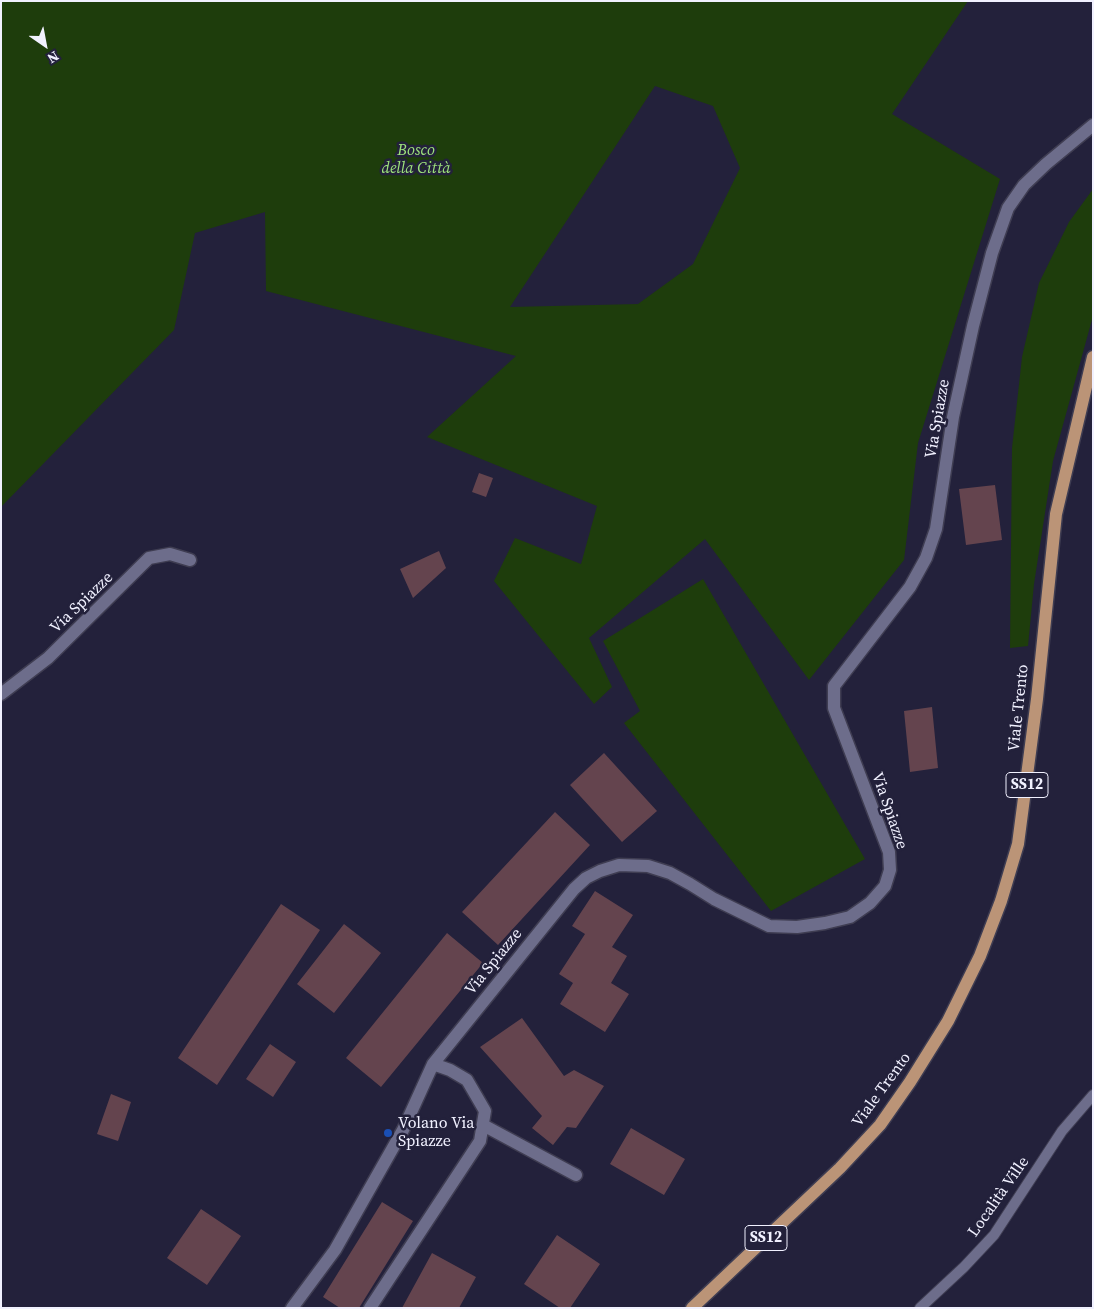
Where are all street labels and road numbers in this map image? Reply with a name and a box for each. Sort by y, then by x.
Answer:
street label: Via Spiazze [922,378,954,460]
street label: Via Spiazze [47,568,117,638]
street label: Viale Trento [1005,664,1033,752]
street label: Via Spiazze [867,770,911,852]
road number: SS12 [1006,772,1048,798]
street label: Via Spiazze [461,925,527,999]
street label: Viale Trento [849,1049,915,1131]
street label: Località Ville [964,1153,1034,1241]
road number: SS12 [745,1226,787,1250]

